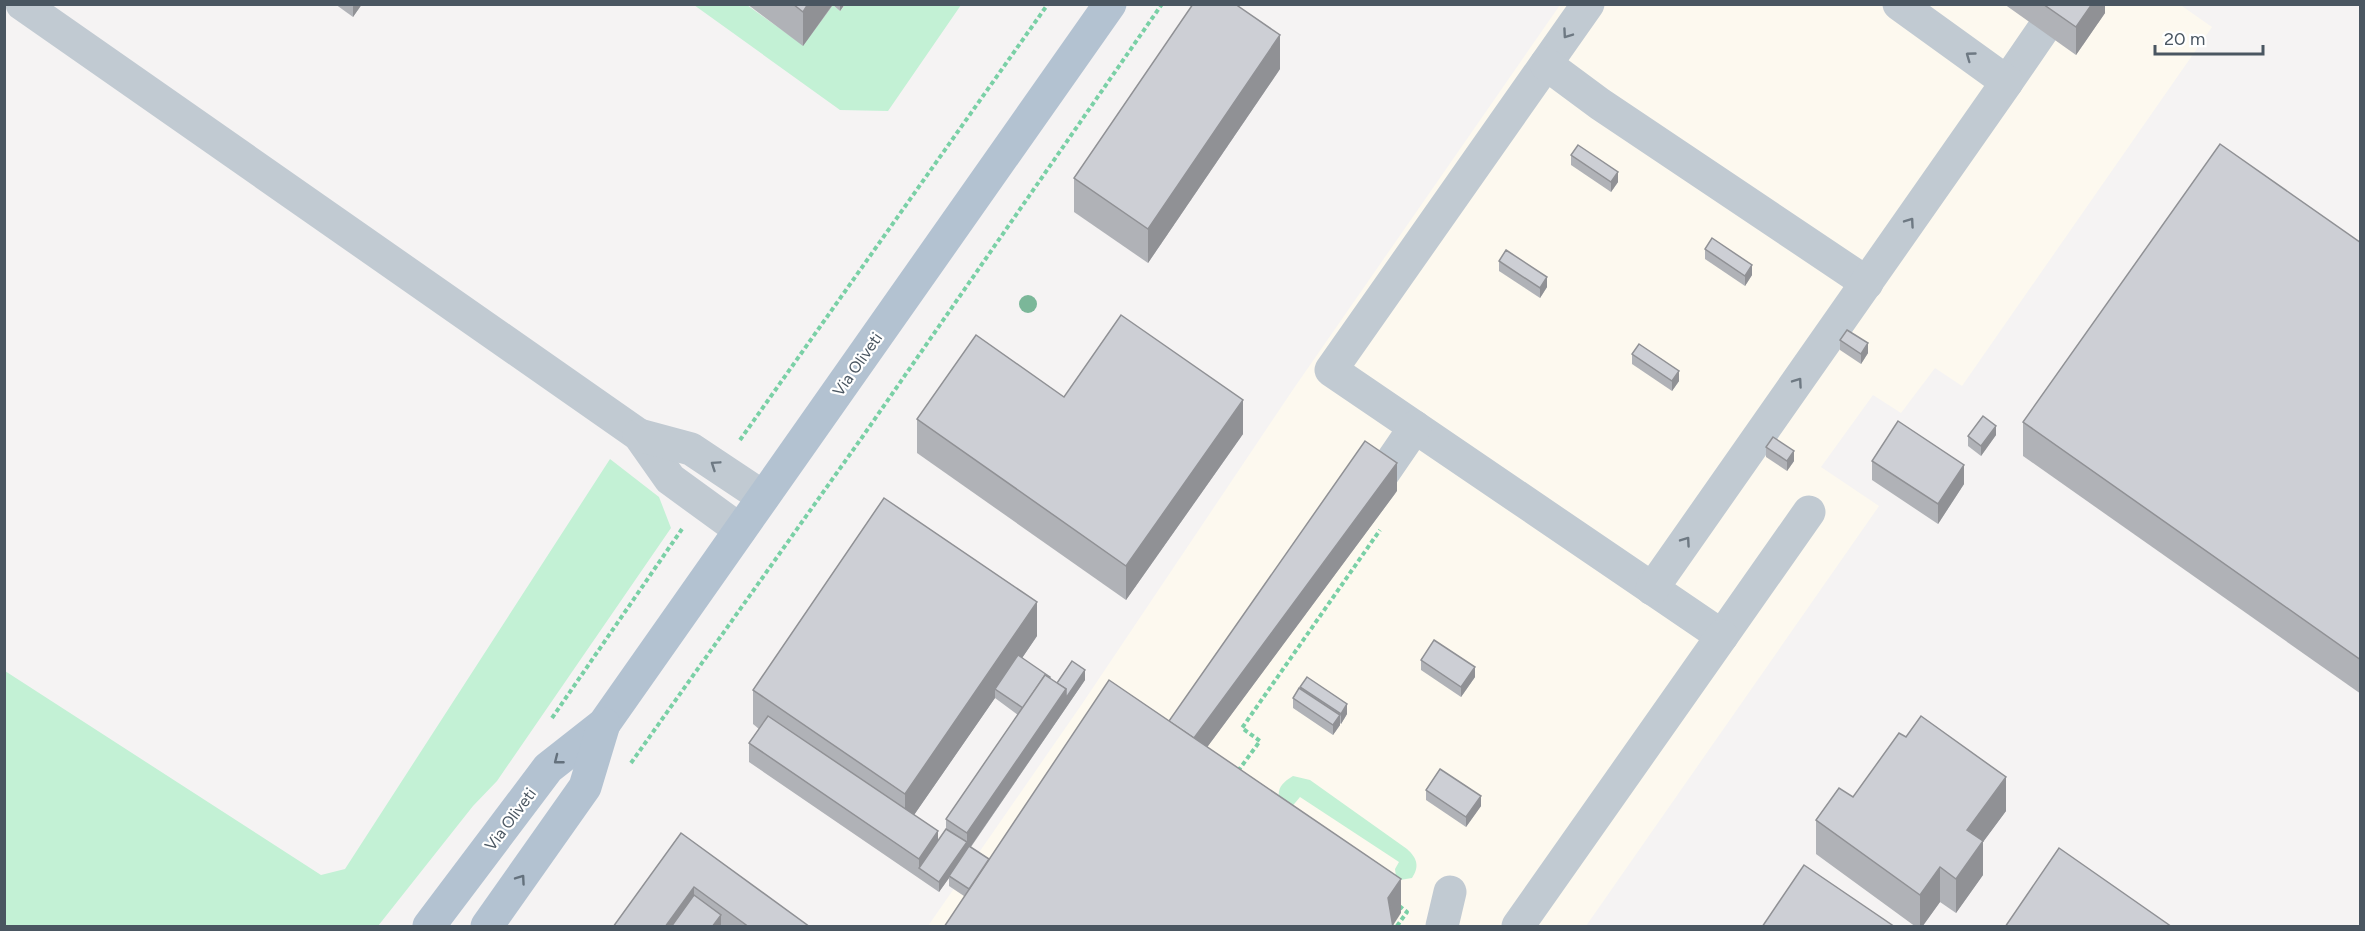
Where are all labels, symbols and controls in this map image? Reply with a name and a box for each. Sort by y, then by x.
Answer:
scale bar [2155,18,2263,56]
one-way arrow [1563,28,1574,39]
text: 20 m [2164,28,2205,50]
one-way arrow [1966,52,1977,63]
one-way arrow [1903,218,1914,229]
street label: Via Oliveti [829,329,886,400]
one-way arrow [1791,377,1802,388]
one-way arrow [711,461,722,472]
one-way arrow [1679,537,1690,548]
one-way arrow [554,752,565,763]
street label: Via Oliveti [481,784,540,854]
one-way arrow [514,874,525,885]

